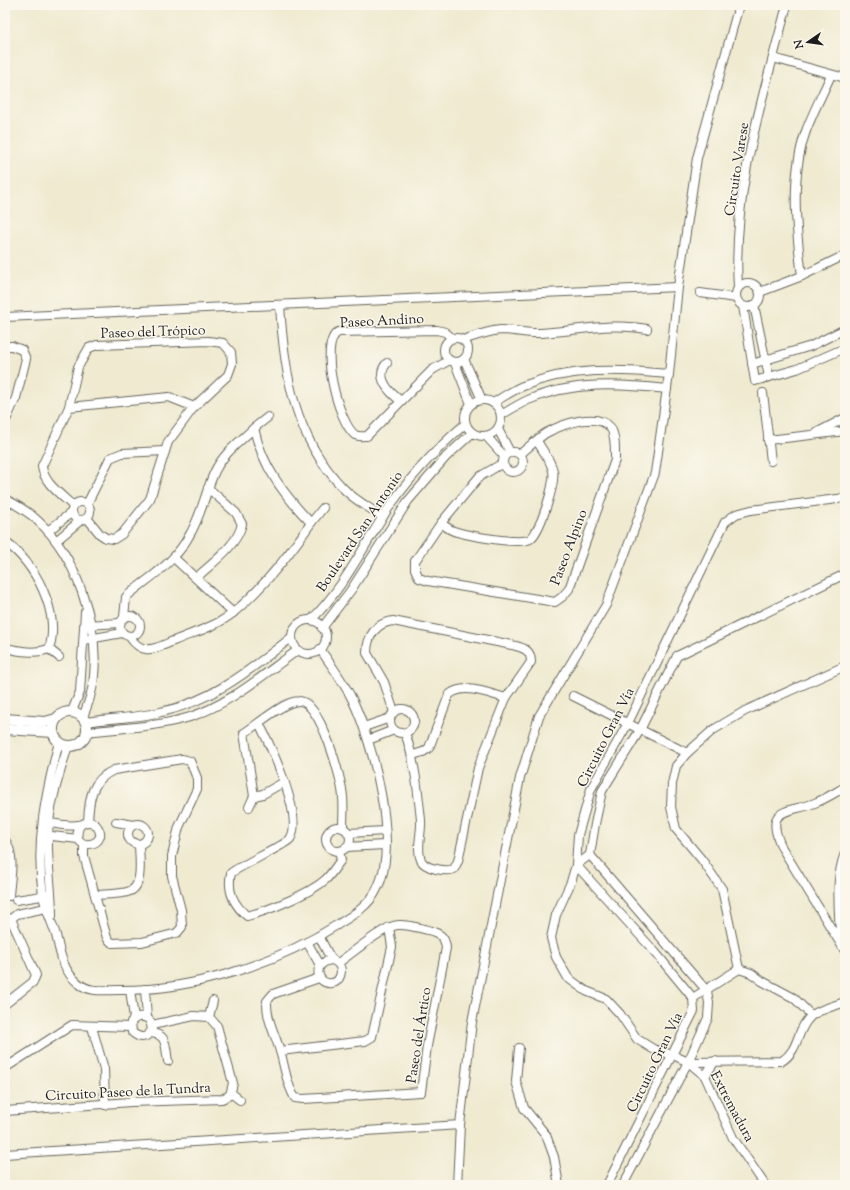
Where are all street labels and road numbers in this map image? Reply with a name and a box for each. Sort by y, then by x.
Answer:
street label: Circuito Varese [721,121,755,218]
street label: Paseo Andino [340,310,425,334]
street label: Paseo del Trópico [100,321,206,345]
street label: Boulevard San Antonio [313,467,409,597]
street label: Paseo Alpino [546,507,594,588]
street label: Circuito Gran Vía [573,684,641,791]
street label: Paseo del Ártico [403,986,437,1085]
street label: Circuito Gran Vía [623,1009,689,1116]
street label: Extremadura [704,1068,759,1147]
street label: Circuito Paseo de la Tundra [45,1079,212,1107]

